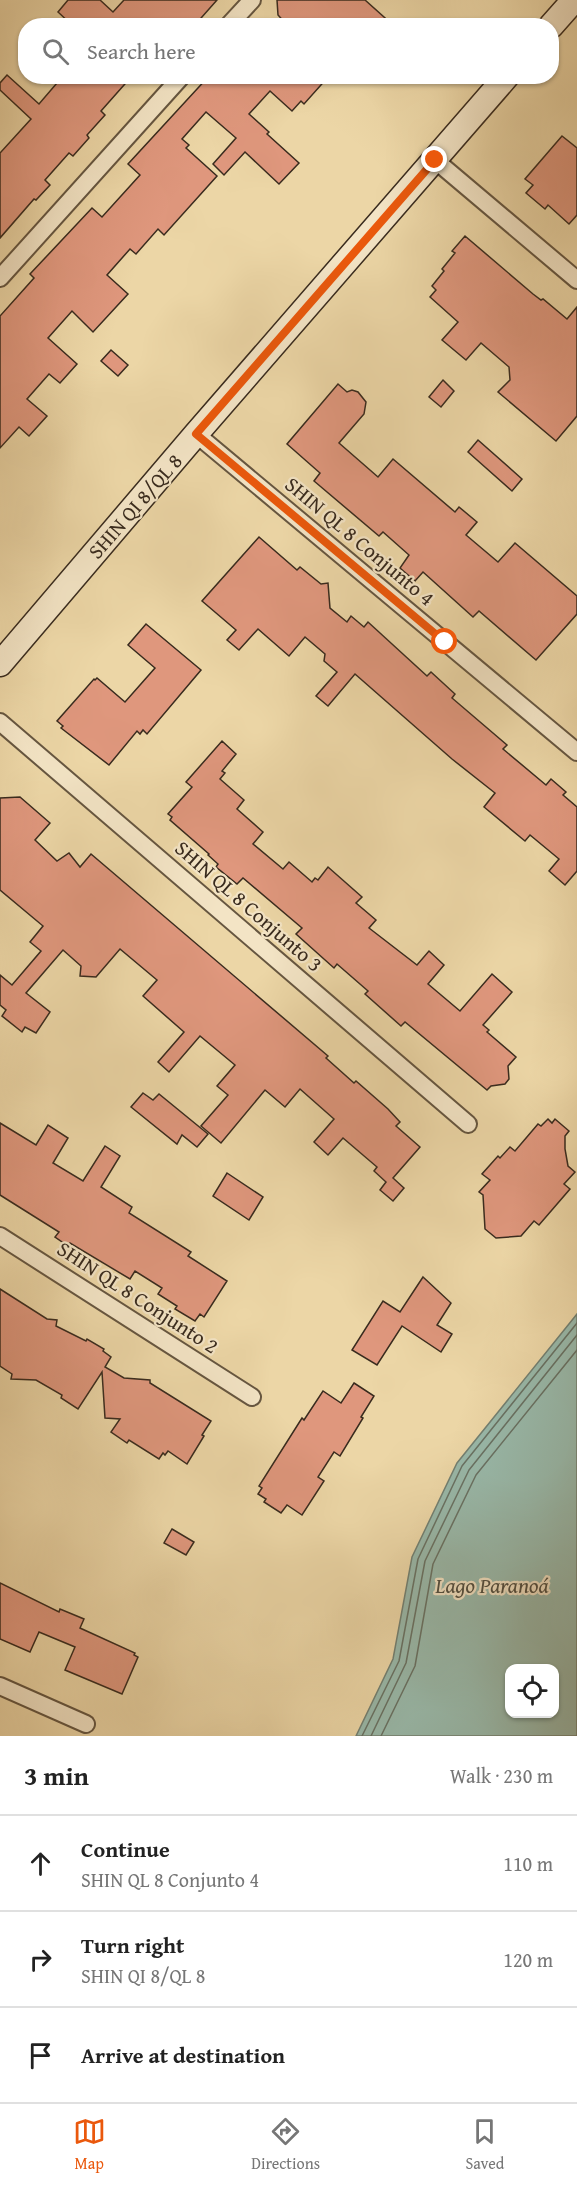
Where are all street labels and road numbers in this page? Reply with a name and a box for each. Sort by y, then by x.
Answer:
street label: SHIN QI 8/QL 8 [80,447,190,565]
street label: SHIN QL 8 Conjunto 4 [278,469,442,613]
street label: SHIN QL 8 Conjunto 3 [168,833,330,979]
street label: SHIN QL 8 Conjunto 2 [51,1233,225,1361]

